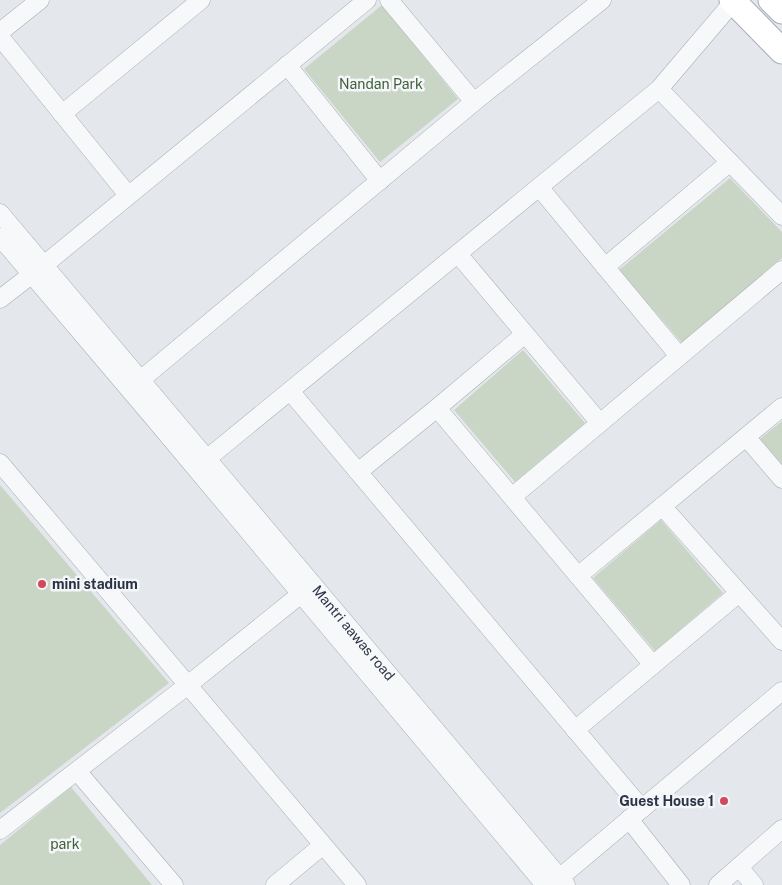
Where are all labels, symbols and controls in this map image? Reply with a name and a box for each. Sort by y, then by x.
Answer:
park label: Nandan Park [339,76,423,92]
place label: mini stadium [52,576,138,592]
marker: mini stadium [36,578,48,590]
street label: Mantri aawas road [309,582,398,684]
place label: Guest House 1 [619,793,714,809]
marker: Guest House 1 [718,795,730,807]
park label: park [50,836,80,852]

